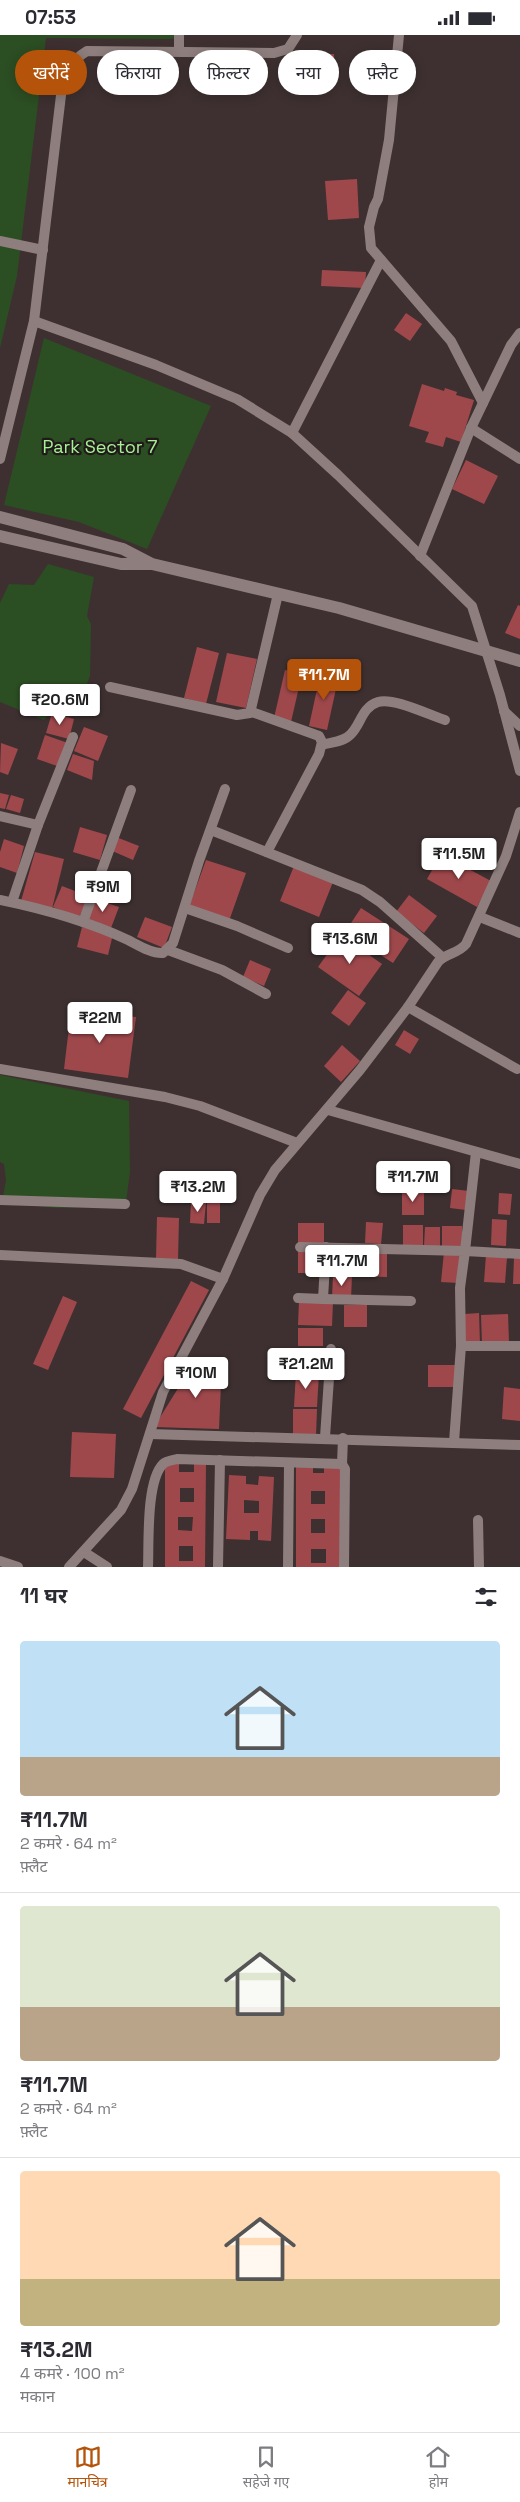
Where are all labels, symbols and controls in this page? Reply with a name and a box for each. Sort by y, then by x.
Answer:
text: 07:53 [25,5,76,30]
chip: खरीदें [15,50,87,95]
chip: किराया [97,50,179,95]
chip: फ़िल्टर [189,50,268,95]
chip: नया [278,50,339,95]
chip: फ़्लैट [349,50,416,95]
park label: Park Sector 7 [43,435,157,458]
pin: ₹11.7M [283,659,365,701]
text: ₹11.7M [298,664,350,685]
pin: ₹20.6M [19,683,101,726]
text: ₹20.6M [31,689,89,710]
pin: ₹11.5M [418,837,500,880]
text: ₹11.5M [433,843,485,864]
pin: ₹9M [79,871,127,913]
text: ₹9M [86,876,120,897]
pin: ₹13.6M [309,923,391,965]
text: ₹13.6M [322,928,378,949]
pin: ₹22M [70,1001,130,1044]
text: ₹22M [78,1007,122,1028]
pin: ₹11.7M [372,1161,454,1203]
text: ₹11.7M [387,1166,439,1187]
pin: ₹13.2M [157,1171,239,1213]
text: ₹13.2M [170,1176,226,1197]
pin: ₹11.7M [301,1245,383,1287]
text: ₹11.7M [316,1250,368,1271]
pin: ₹21.2M [265,1347,347,1390]
text: ₹21.2M [278,1353,334,1374]
pin: ₹10M [166,1357,226,1399]
text: ₹10M [175,1362,217,1383]
text: 11 घर [20,1582,67,1609]
icon: filters [472,1583,500,1611]
icon: home [215,1673,305,1763]
text: ₹11.7M [20,1806,88,1833]
text: 2 कमरे · 64 m² [20,1833,117,1854]
text: फ़्लैट [20,1856,48,1877]
icon: home [215,1939,305,2029]
text: ₹11.7M [20,2071,88,2098]
text: 2 कमरे · 64 m² [20,2098,117,2119]
text: फ़्लैट [20,2121,48,2142]
icon: home [215,2204,305,2294]
text: ₹13.2M [20,2336,93,2363]
text: 4 कमरे · 100 m² [20,2363,125,2384]
text: मकान [20,2386,55,2407]
tab: मानचित्र [68,2443,108,2493]
tab: सहेजे गए [243,2443,289,2493]
tab: होम [424,2443,452,2493]

